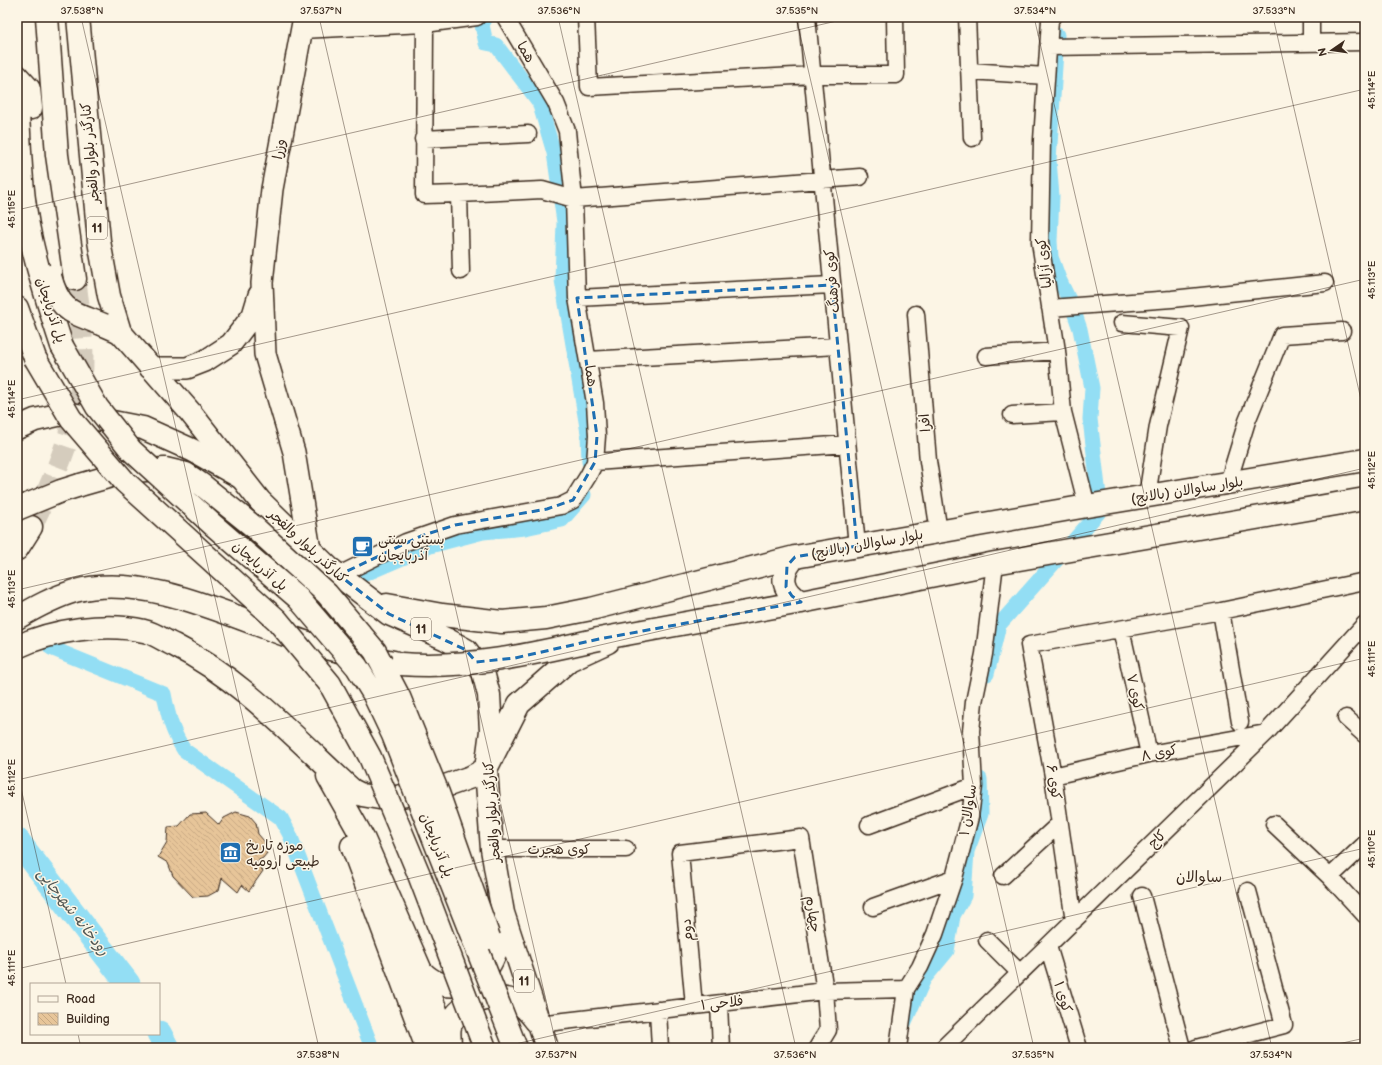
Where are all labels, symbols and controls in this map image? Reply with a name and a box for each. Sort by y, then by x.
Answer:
text: 37.538°N [61,5,103,17]
text: 37.537°N [300,5,342,17]
text: 37.536°N [538,5,580,17]
text: 37.535°N [776,5,818,17]
text: 37.534°N [1014,5,1056,17]
text: 37.533°N [1253,5,1295,17]
north arrow [1312,30,1352,70]
street label: هما [513,38,539,66]
text: N [1315,47,1330,58]
text: 45.114°E [1366,70,1378,109]
street label: کنارگذر بلوار والفجر [77,102,103,205]
street label: وزرا [269,137,289,161]
text: 45.115°E [6,189,18,228]
road number: 11 [87,217,107,239]
street label: کوی آزالیا [1032,237,1056,289]
street label: کوی فرهنگ [821,248,843,314]
text: 45.113°E [1366,260,1378,299]
street label: پل آذربایجان [31,275,70,345]
street label: هما [581,364,601,388]
text: 45.114°E [6,379,18,418]
street label: افرا [916,413,934,433]
text: 45.112°E [1366,450,1378,489]
street label: بلوار ساوالان (بالانج) [1130,473,1245,508]
street label: کنارگذر بلوار والفجر [264,504,351,587]
street label: بلوار ساوالان (بالانج) [810,526,925,563]
place label: بستنی سنتی آذربایجان [378,531,445,564]
cafe icon: بستنی سنتی آذربایجان [350,534,376,560]
street label: پل آذربایجان [228,537,291,595]
text: 45.113°E [6,569,18,608]
road number: 11 [411,618,431,640]
text: 45.111°E [1366,640,1378,677]
street label: کوی ۷ [1123,672,1147,712]
street label: کوی ۸ [1139,741,1179,765]
text: 45.112°E [6,758,18,797]
street label: کنارگذر بلوار والفجر [480,761,504,864]
street label: کوی ۶ [1043,763,1065,801]
street label: ساوالان ۱ [956,783,980,837]
street label: پل آذربایجان [415,810,458,880]
street label: کاج [1144,826,1170,852]
text: 45.110°E [1366,829,1378,868]
place label: موزه تاریخ طبیعی ارومیه [246,837,320,870]
museum icon: موزه تاریخ طبیعی ارومیه [218,840,244,866]
street label: کوی هجرت [527,841,591,858]
water label: رودخانه شهرچایی [33,864,113,960]
district label: ساوالان [1176,868,1222,887]
street label: چهارم [800,894,824,934]
street label: دوم [678,918,698,942]
text: 45.111°E [6,949,18,986]
road number: 11 [514,970,534,992]
street label: کوی ۱ [1050,979,1076,1015]
legend [30,983,160,1035]
text: Road [66,992,95,1007]
street label: فلاحی ۱ [700,992,744,1014]
text: Building [66,1012,110,1027]
text: 37.538°N [297,1049,339,1061]
text: 37.537°N [535,1049,577,1061]
text: 37.536°N [774,1049,816,1061]
text: 37.535°N [1012,1049,1054,1061]
text: 37.534°N [1250,1049,1292,1061]

